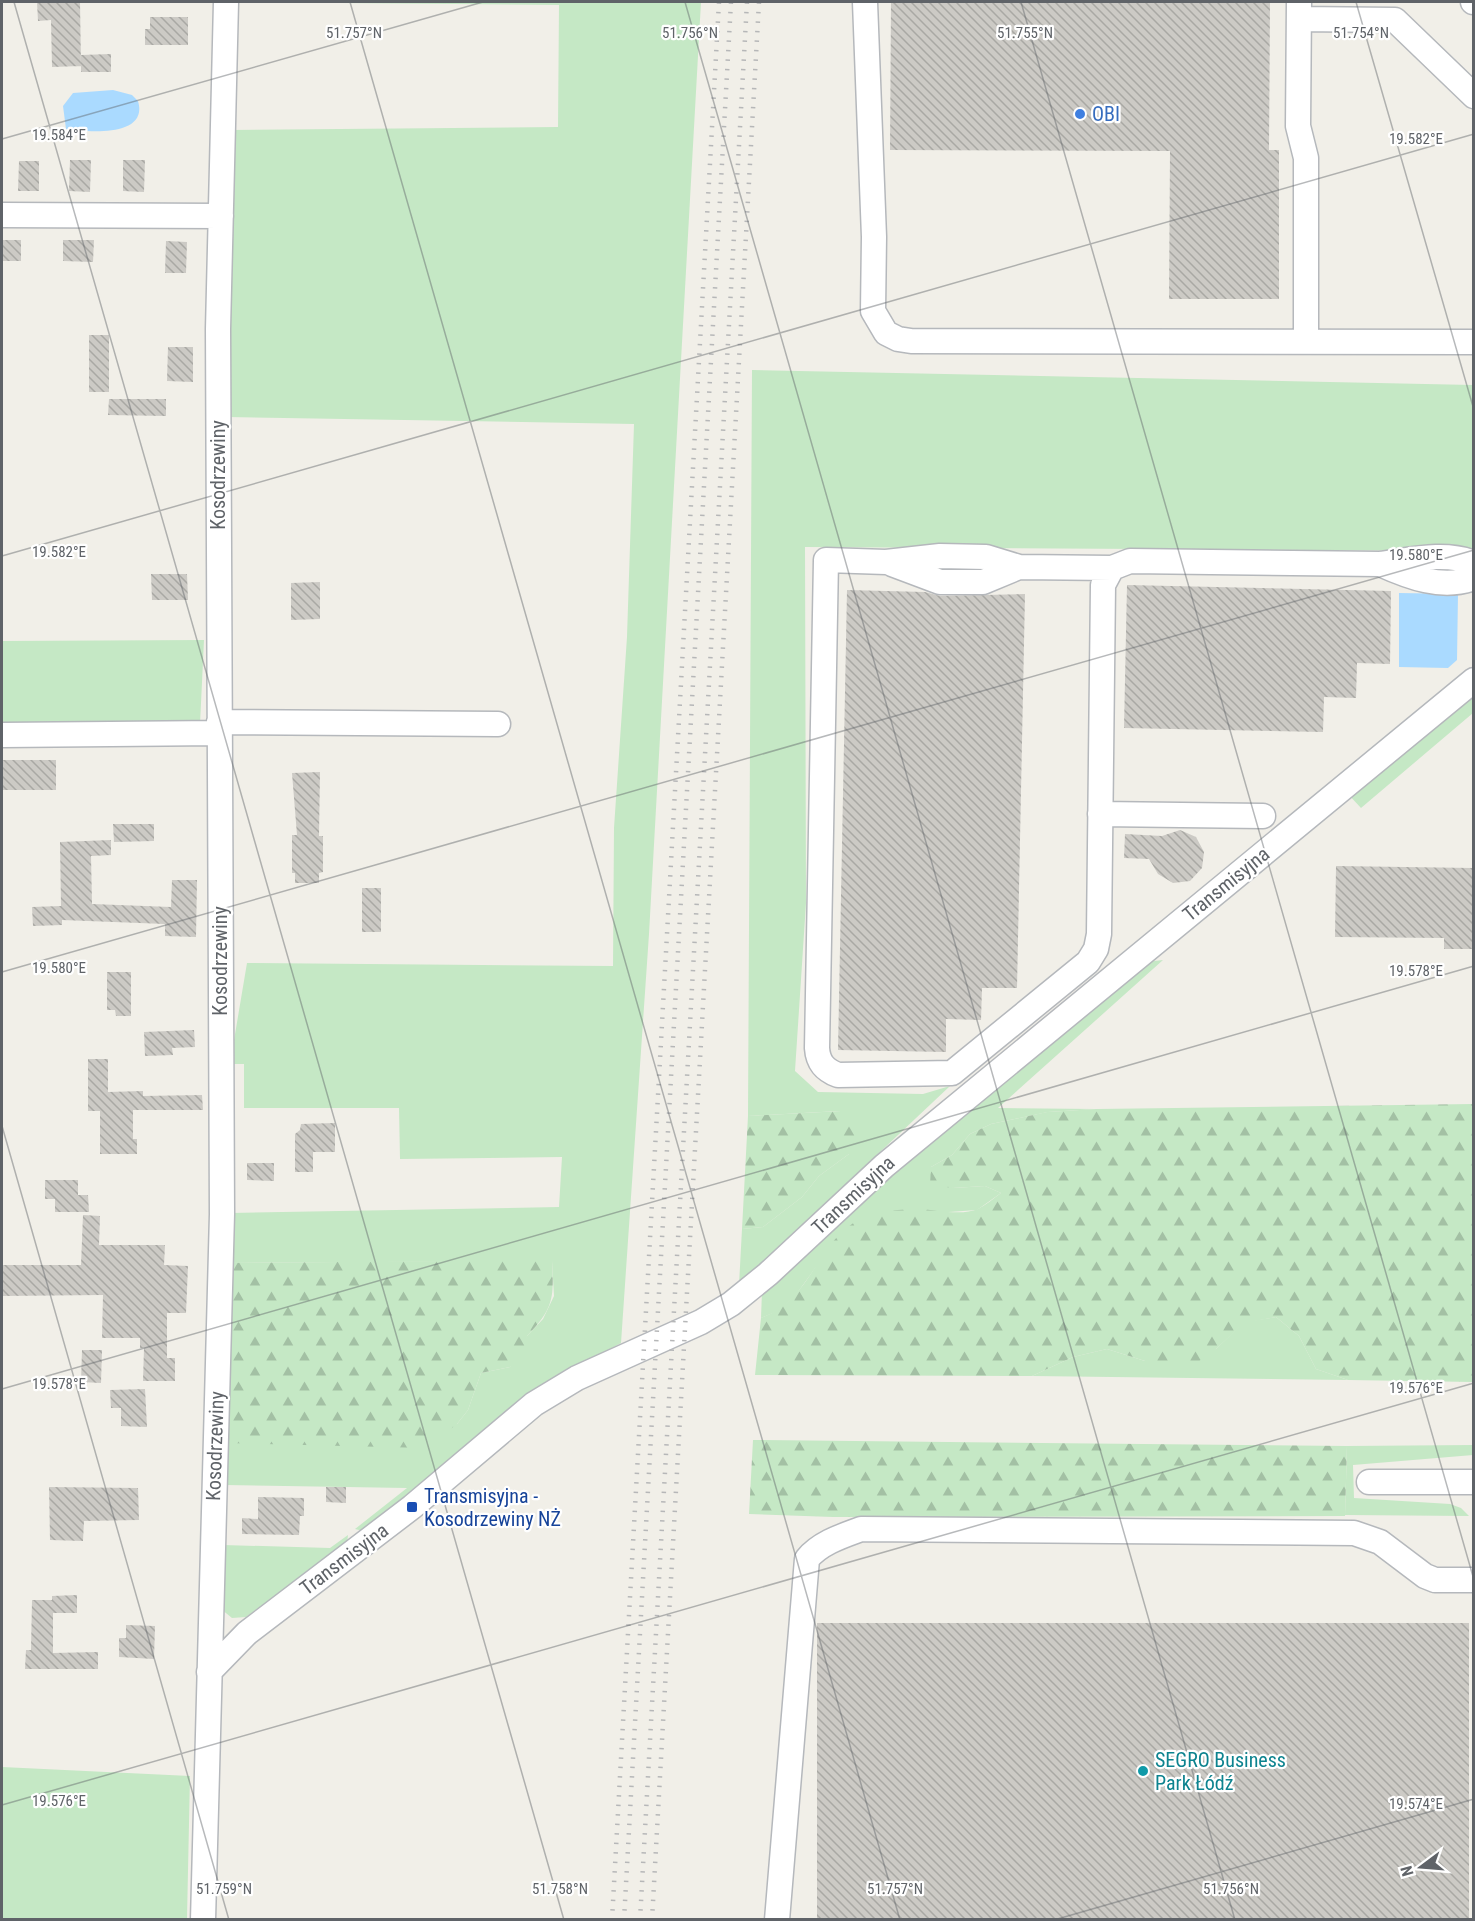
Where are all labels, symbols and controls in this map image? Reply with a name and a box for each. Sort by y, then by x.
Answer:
text: 51.757°N [326,24,382,42]
text: 51.756°N [662,24,718,42]
text: 51.755°N [997,24,1053,42]
text: 51.754°N [1333,24,1389,42]
place label: OBI [1092,102,1120,126]
marker: OBI [1073,107,1087,121]
text: 19.584°E [32,126,86,144]
text: 19.582°E [1389,130,1443,148]
street label: Kosodrzewiny [206,420,230,530]
text: 19.582°E [32,543,86,561]
text: 19.580°E [1389,546,1443,564]
street label: Transmisyjna [1178,842,1274,926]
street label: Kosodrzewiny [208,906,232,1016]
text: 19.580°E [32,959,86,977]
text: 19.578°E [1389,962,1443,980]
street label: Transmisyjna [807,1151,899,1239]
text: 19.578°E [32,1375,86,1393]
text: 19.576°E [1389,1379,1443,1397]
street label: Kosodrzewiny [201,1391,229,1501]
place label: Transmisyjna - Kosodrzewiny NŻ [424,1484,561,1531]
marker: Transmisyjna - Kosodrzewiny NŻ [405,1500,419,1514]
street label: Transmisyjna [295,1518,393,1600]
place label: SEGRO Business Park Łódź [1155,1748,1286,1795]
marker: SEGRO Business Park Łódź [1136,1764,1150,1778]
text: 19.576°E [32,1792,86,1810]
text: 19.574°E [1389,1795,1443,1813]
north arrow [1391,1837,1451,1897]
text: N [1397,1864,1418,1878]
text: 51.759°N [196,1880,252,1898]
text: 51.758°N [532,1880,588,1898]
text: 51.757°N [867,1880,923,1898]
text: 51.756°N [1203,1880,1259,1898]

